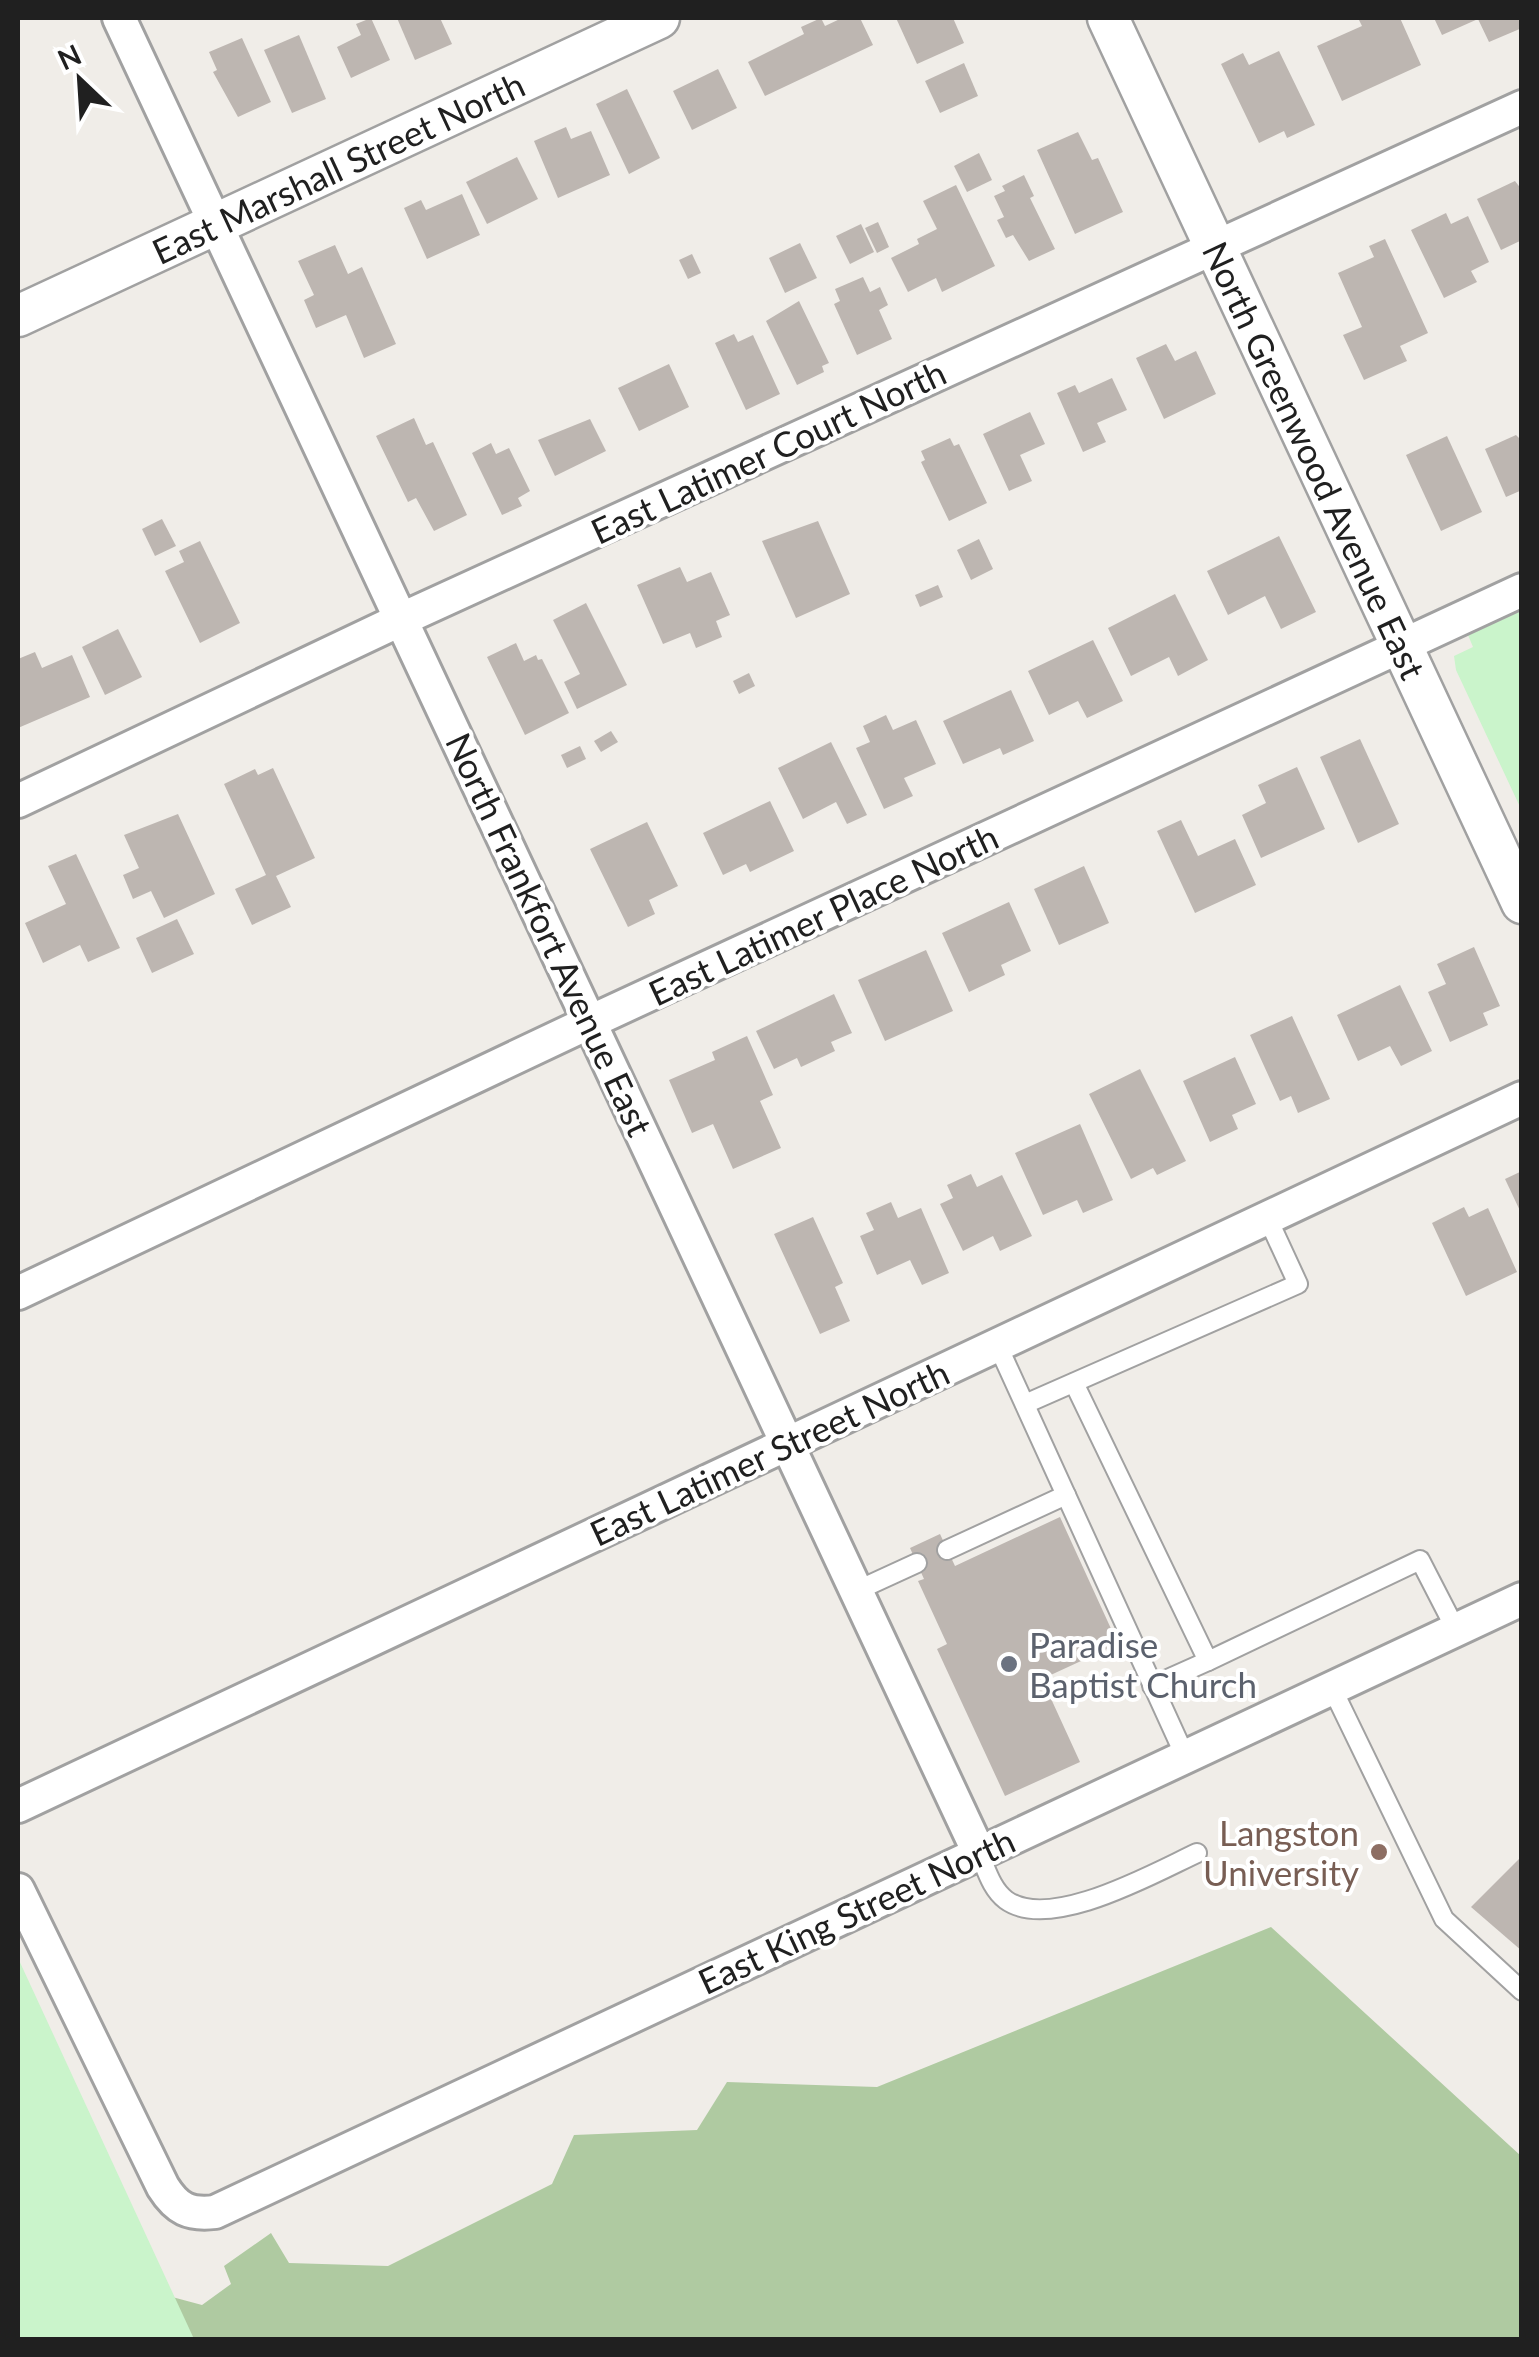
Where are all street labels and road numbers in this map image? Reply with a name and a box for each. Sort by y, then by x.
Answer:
street label: East Marshall Street North [145,62,531,272]
street label: North Greenwood Avenue East [1195,235,1435,686]
street label: East Latimer Court North [584,350,952,552]
street label: North Frankfort Avenue East [438,726,662,1143]
street label: East Latimer Place North [642,815,1004,1013]
street label: East Latimer Street North [583,1350,955,1554]
street label: East King Street North [691,1818,1021,2002]

